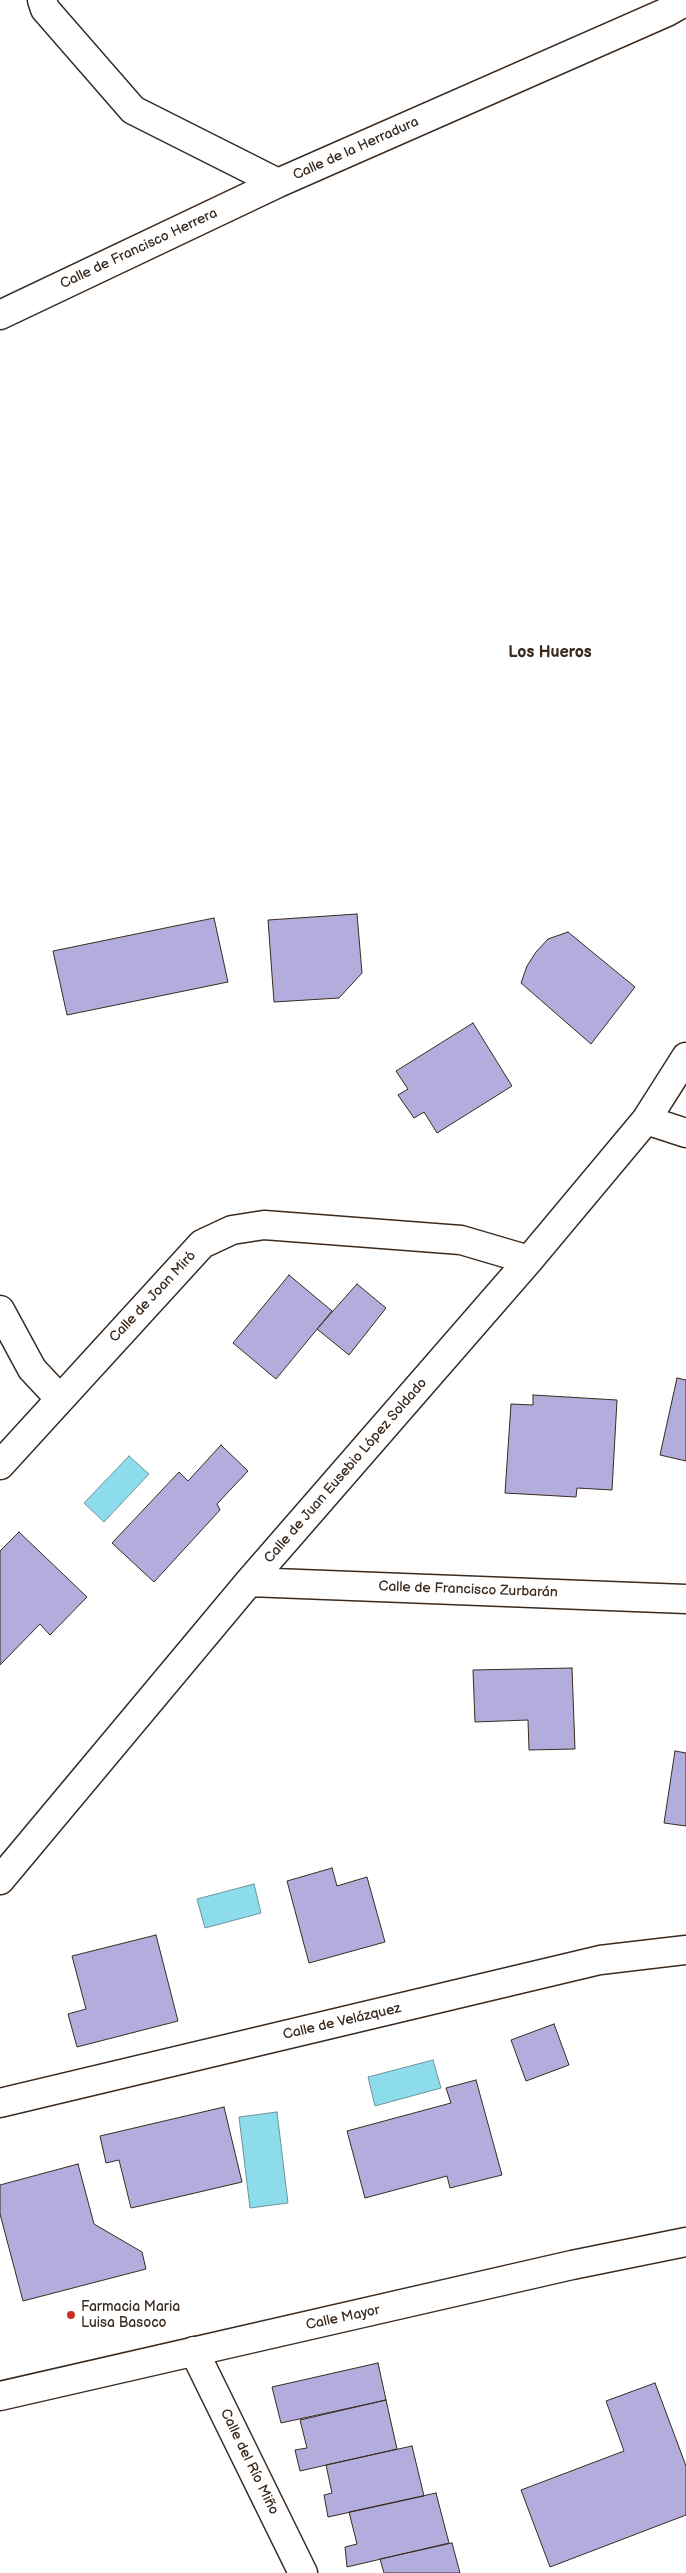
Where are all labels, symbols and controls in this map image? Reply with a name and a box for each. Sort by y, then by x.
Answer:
street label: Calle de la Herradura [291,114,421,184]
street label: Calle de Francisco Herrera [58,205,220,293]
district label: Los Hueros [508,643,592,663]
street label: Calle de Joan Miró [106,1248,200,1346]
street label: Calle de Juan Eusebio López Soldado [261,1375,431,1567]
street label: Calle de Francisco Zurbarán [378,1578,558,1602]
street label: Calle de Velázquez [281,2000,403,2044]
place label: Farmacia Maria Luisa Basoco [81,2299,180,2332]
street label: Calle Mayor [305,2302,381,2334]
marker: Farmacia Maria Luisa Basoco [65,2309,77,2321]
street label: Calle del Río Miño [216,2406,282,2518]

